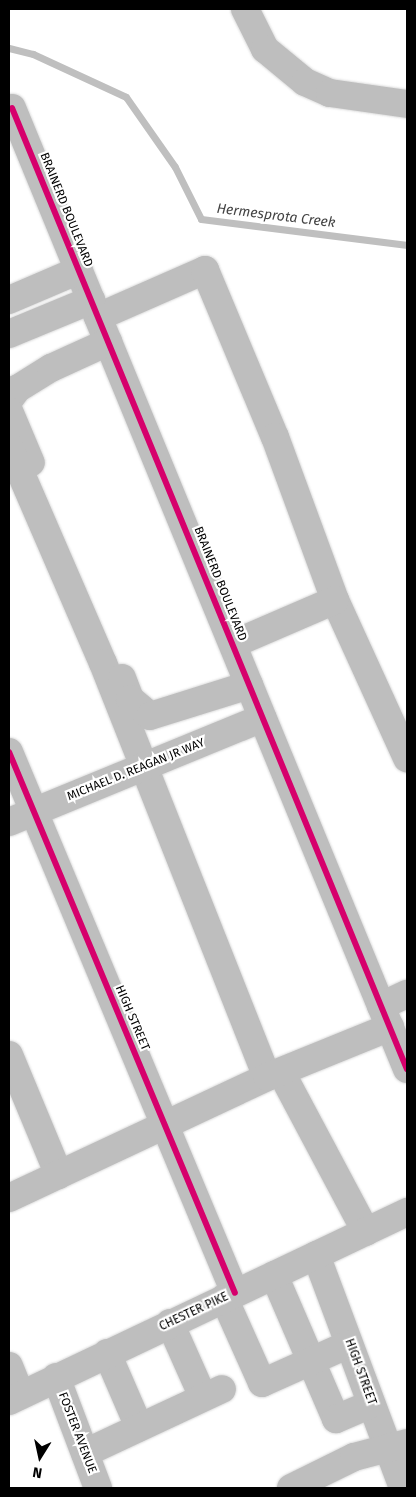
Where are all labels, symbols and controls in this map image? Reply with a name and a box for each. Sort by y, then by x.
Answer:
street label: BRAINERD BOULEVARD [36,151,96,269]
water label: Hermesprota Creek [216,200,336,232]
street label: BRAINERD BOULEVARD [190,525,250,643]
street label: MICHAEL D. REAGAN JR WAY [65,736,207,804]
street label: HIGH STREET [112,983,152,1053]
street label: CHESTER PIKE [157,1290,231,1334]
street label: HIGH STREET [341,1337,379,1407]
street label: FOSTER AVENUE [55,1390,99,1476]
north arrow [15,1432,65,1482]
text: N [31,1463,43,1481]

